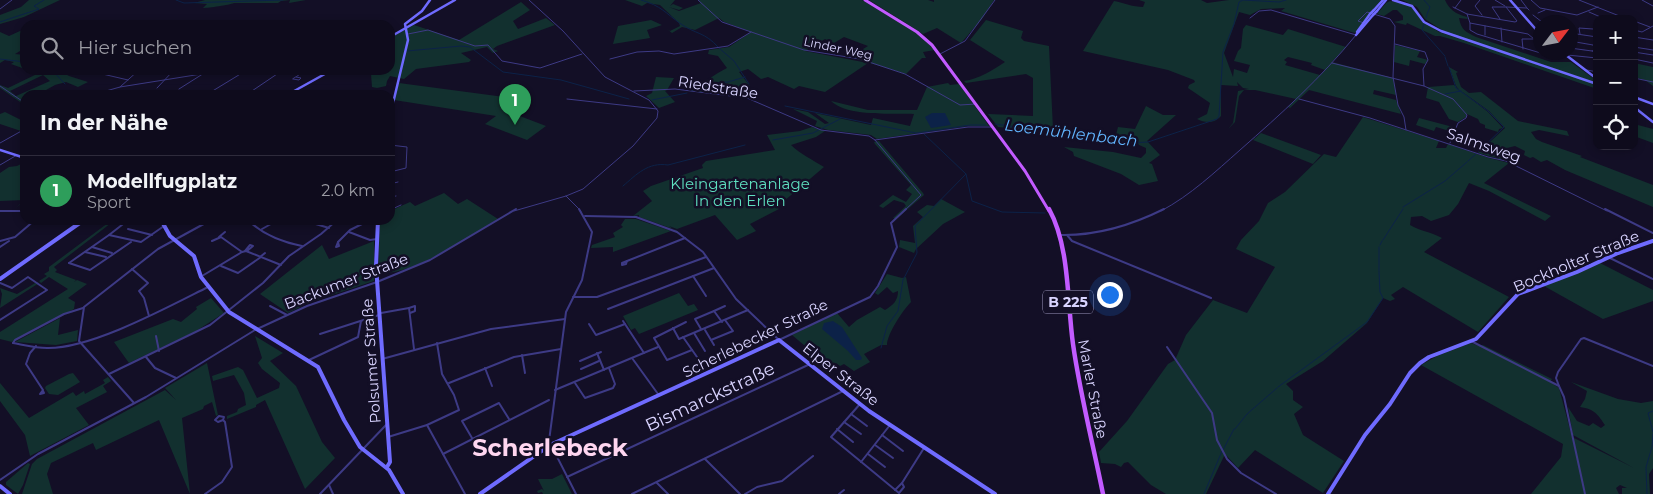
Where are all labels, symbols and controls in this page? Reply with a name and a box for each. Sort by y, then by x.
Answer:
north arrow [1533,15,1578,60]
map controls [1593,15,1638,150]
button: + [1593,15,1638,60]
search box [20,20,395,75]
street label: Linder Weg [802,33,874,63]
icon: search [38,34,66,62]
text: Hier suchen [78,36,192,59]
button: − [1593,60,1638,105]
street label: Riedstraße [677,71,759,103]
pin: 1 [499,84,531,125]
button: locate [1593,105,1638,150]
text: In der Nähe [40,110,168,135]
water label: Loemühlenbach [1003,115,1139,151]
street label: Salmsweg [1444,123,1524,167]
text: Modellfugplatz [87,170,237,193]
park label: Kleingartenanlage In den Erlen [670,174,810,210]
text: 1 [53,181,59,200]
text: 2.0 km [321,181,375,200]
text: Sport [87,193,131,212]
street label: Bockholter Straße [1510,226,1642,296]
street label: Backumer Straße [281,249,411,313]
your location [1097,282,1123,308]
road number: B 225 [1043,290,1093,314]
street label: Scherlebecker Straße [679,294,831,382]
street label: Polsumer Straße [357,298,385,424]
street label: Elper Straße [799,338,883,410]
street label: Marler Straße [1074,338,1112,440]
street label: Bismarckstraße [642,357,778,437]
district label: Scherlebeck [472,433,628,462]

